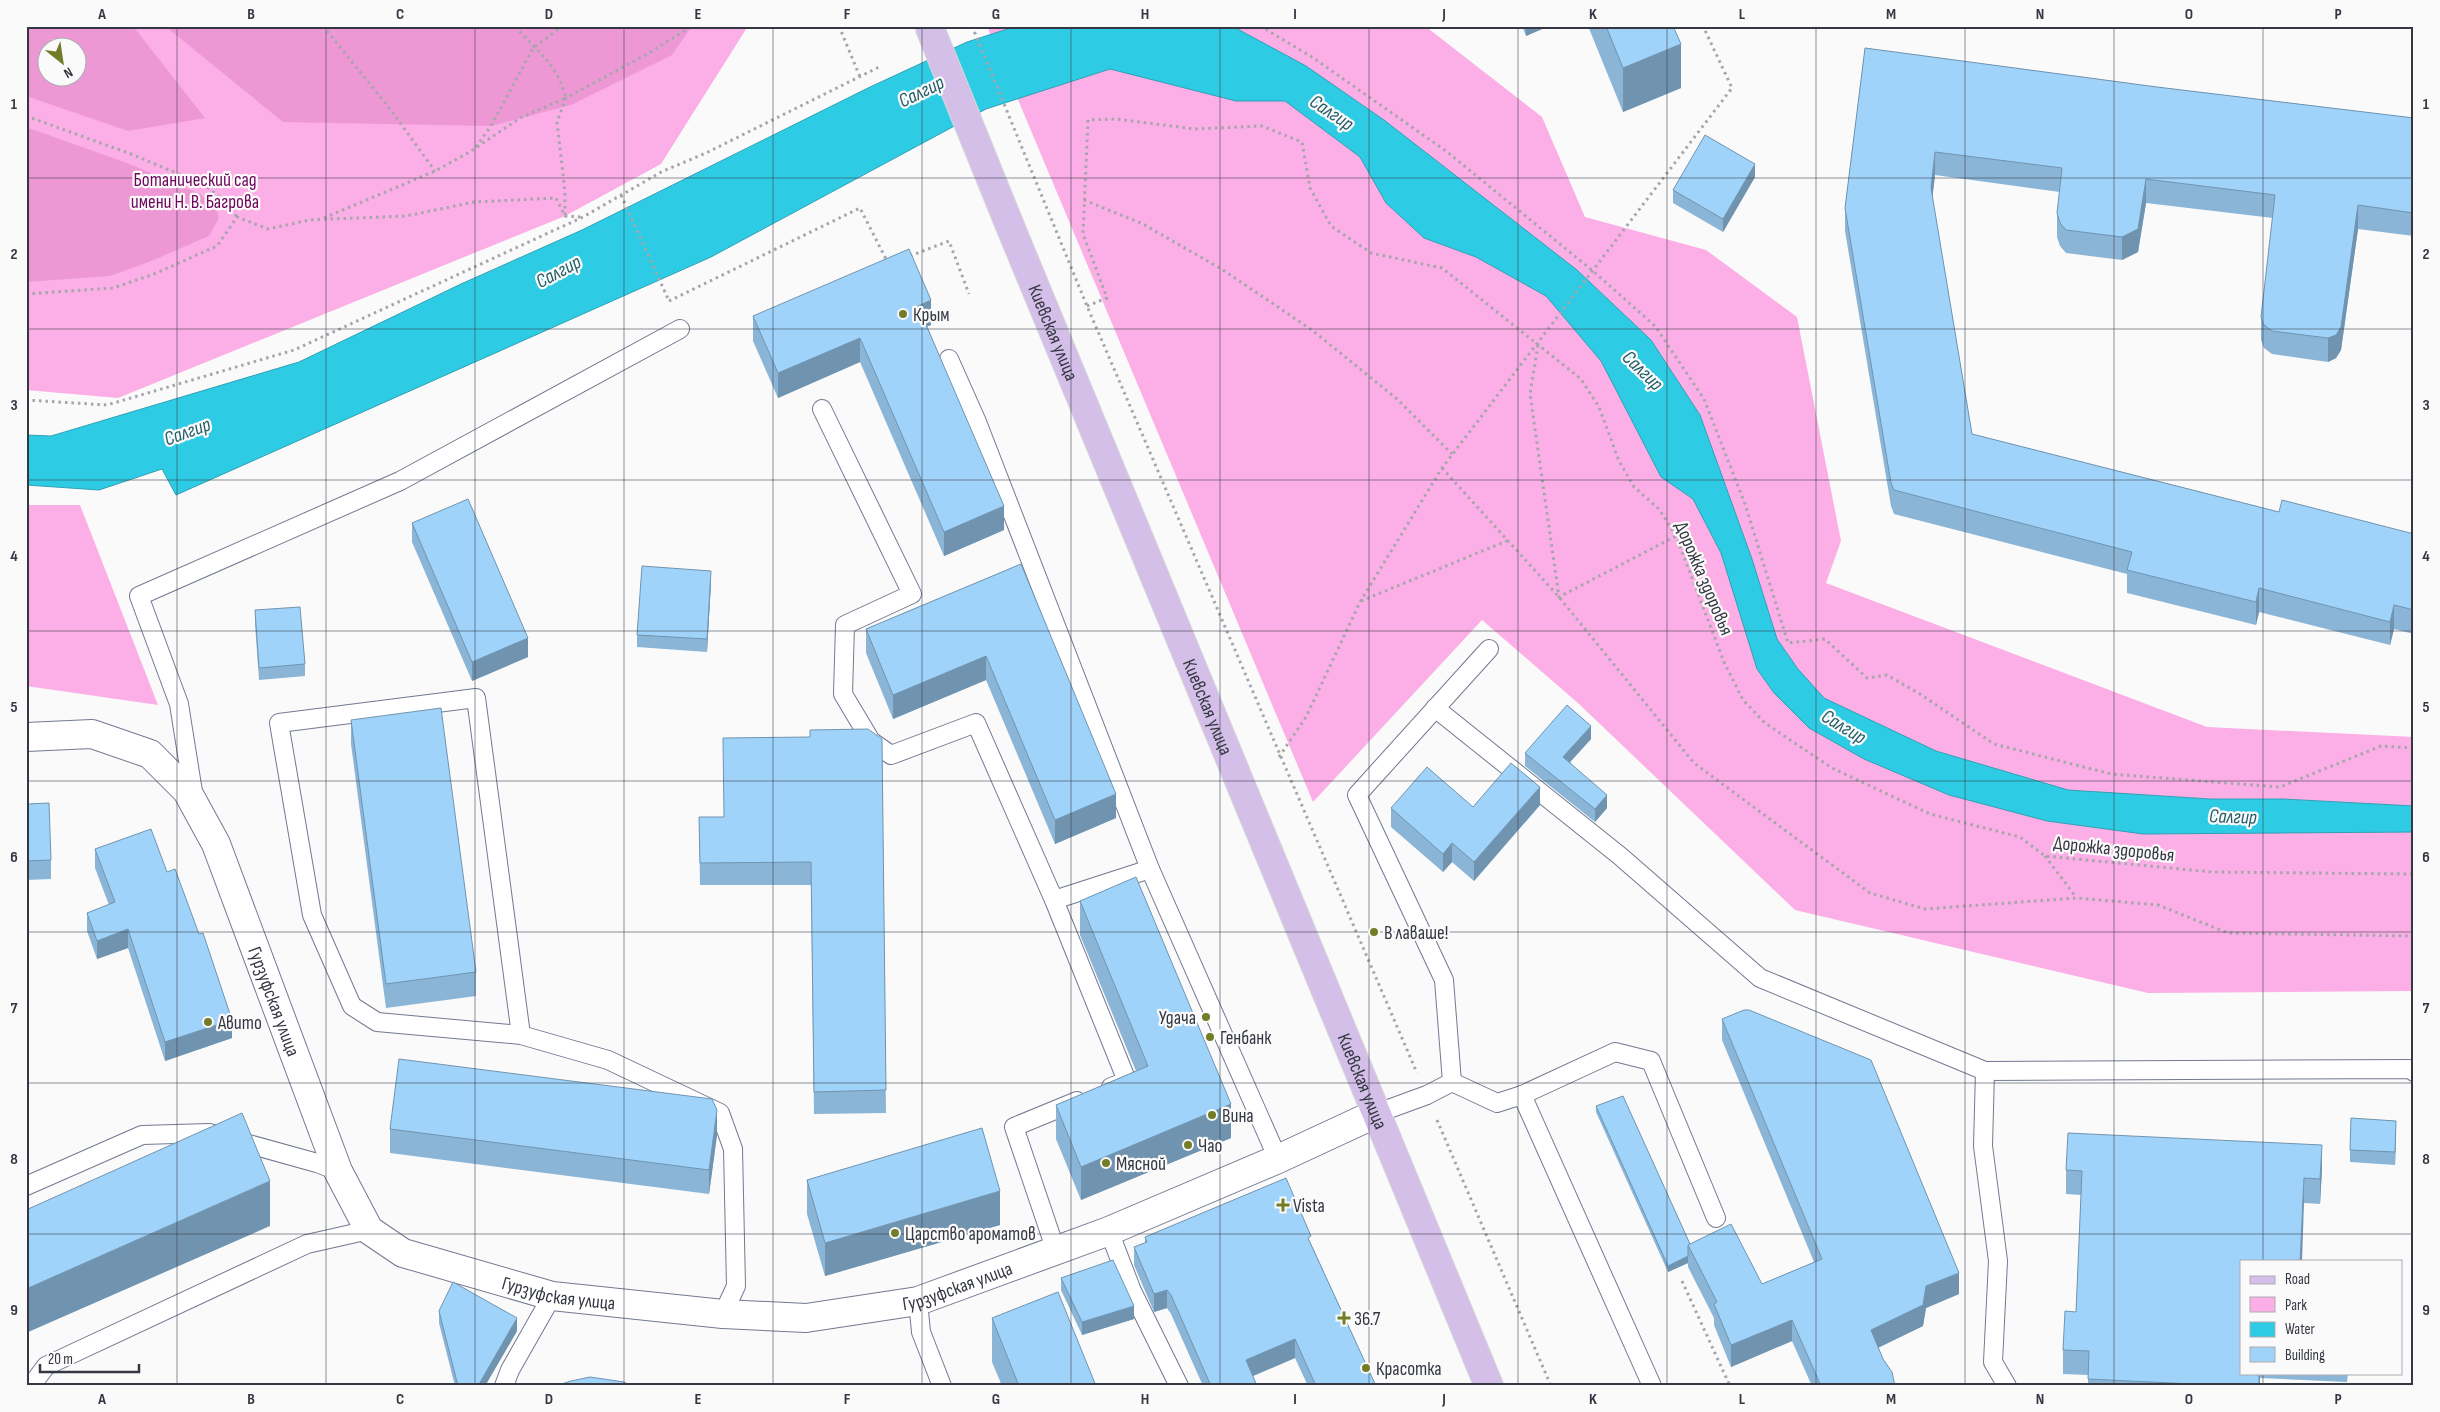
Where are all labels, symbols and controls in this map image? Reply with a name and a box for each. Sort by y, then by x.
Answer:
text: A [97,5,106,24]
text: B [247,5,255,24]
text: C [396,5,404,24]
text: D [545,5,553,24]
text: E [695,5,702,24]
text: F [844,5,851,24]
text: G [992,5,1000,24]
text: H [1141,5,1149,24]
text: I [1293,5,1297,24]
text: J [1441,5,1446,24]
text: K [1589,5,1597,24]
text: L [1739,5,1746,24]
text: M [1886,5,1896,24]
text: N [2036,5,2044,24]
text: O [2185,5,2193,24]
text: P [2334,5,2342,24]
north arrow [38,38,88,88]
text: N [61,64,76,82]
water label: Салгир [895,71,948,113]
water label: Салгир [1305,90,1358,136]
text: 1 [11,95,18,114]
text: 1 [2423,95,2430,114]
park label: Ботанический сад имени Н. В. Багрова [131,169,259,214]
text: 2 [10,245,18,264]
text: 2 [2422,245,2430,264]
water label: Салгир [532,250,585,294]
street label: Киевская улица [1022,282,1083,384]
place label: Крым [913,304,949,327]
marker: Крым [897,308,909,320]
water label: Салгир [1617,345,1668,396]
text: 3 [10,396,18,415]
text: 3 [2422,396,2430,415]
water label: Салгир [161,412,214,451]
street label: Дорожка здоровья [1669,518,1738,639]
text: 4 [10,547,18,566]
text: 4 [2422,547,2430,566]
street label: Киевская улица [1177,656,1237,759]
text: 5 [10,698,18,717]
text: 5 [2422,698,2430,717]
water label: Салгир [1817,704,1870,749]
water label: Салгир [2209,804,2257,830]
street label: Дорожка здоровья [2052,832,2175,867]
text: 6 [10,848,18,867]
text: 6 [2422,848,2430,867]
place label: В лаваше! [1384,922,1448,945]
marker: В лаваше! [1368,926,1380,938]
street label: Гурзуфская улица [242,944,304,1060]
text: 7 [11,999,18,1018]
text: 7 [2423,999,2430,1018]
place label: Удача [1159,1007,1196,1030]
marker: Удача [1200,1011,1212,1023]
place label: Авито [217,1012,262,1035]
marker: Авито [202,1016,214,1028]
place label: Генбанк [1220,1027,1272,1050]
street label: Киевская улица [1332,1030,1392,1133]
marker: Генбанк [1204,1031,1216,1043]
place label: Вина [1222,1105,1254,1128]
marker: Вина [1206,1109,1218,1121]
place label: Чао [1198,1135,1222,1158]
marker: Чао [1182,1139,1194,1151]
text: 8 [10,1150,18,1169]
text: 8 [2422,1150,2430,1169]
place label: Мясной [1116,1153,1166,1176]
marker: Мясной [1100,1157,1112,1169]
place label: Vista [1293,1195,1325,1218]
marker: Vista [1277,1199,1289,1211]
place label: Царство ароматов [905,1223,1036,1246]
marker: Царство ароматов [889,1227,901,1239]
street label: Гурзуфская улица [901,1257,1016,1316]
legend [2240,1260,2402,1374]
text: Road [2285,1270,2310,1289]
street label: Гурзуфская улица [499,1272,616,1316]
text: Park [2285,1296,2307,1315]
text: 9 [10,1301,18,1320]
text: 9 [2422,1301,2430,1320]
place label: 36.7 [1354,1308,1381,1331]
marker: 36.7 [1338,1312,1350,1324]
text: Water [2285,1320,2316,1339]
scale bar [40,1342,139,1374]
text: Building [2285,1346,2325,1365]
text: 20 m [48,1350,73,1369]
place label: Красотка [1376,1358,1442,1381]
marker: Красотка [1360,1362,1372,1374]
text: A [97,1390,106,1409]
text: B [247,1390,255,1409]
text: C [396,1390,404,1409]
text: D [545,1390,553,1409]
text: E [695,1390,702,1409]
text: F [844,1390,851,1409]
text: G [992,1390,1000,1409]
text: H [1141,1390,1149,1409]
text: I [1293,1390,1297,1409]
text: J [1441,1390,1446,1409]
text: K [1589,1390,1597,1409]
text: L [1739,1390,1746,1409]
text: M [1886,1390,1896,1409]
text: N [2036,1390,2044,1409]
text: O [2185,1390,2193,1409]
text: P [2334,1390,2342,1409]

